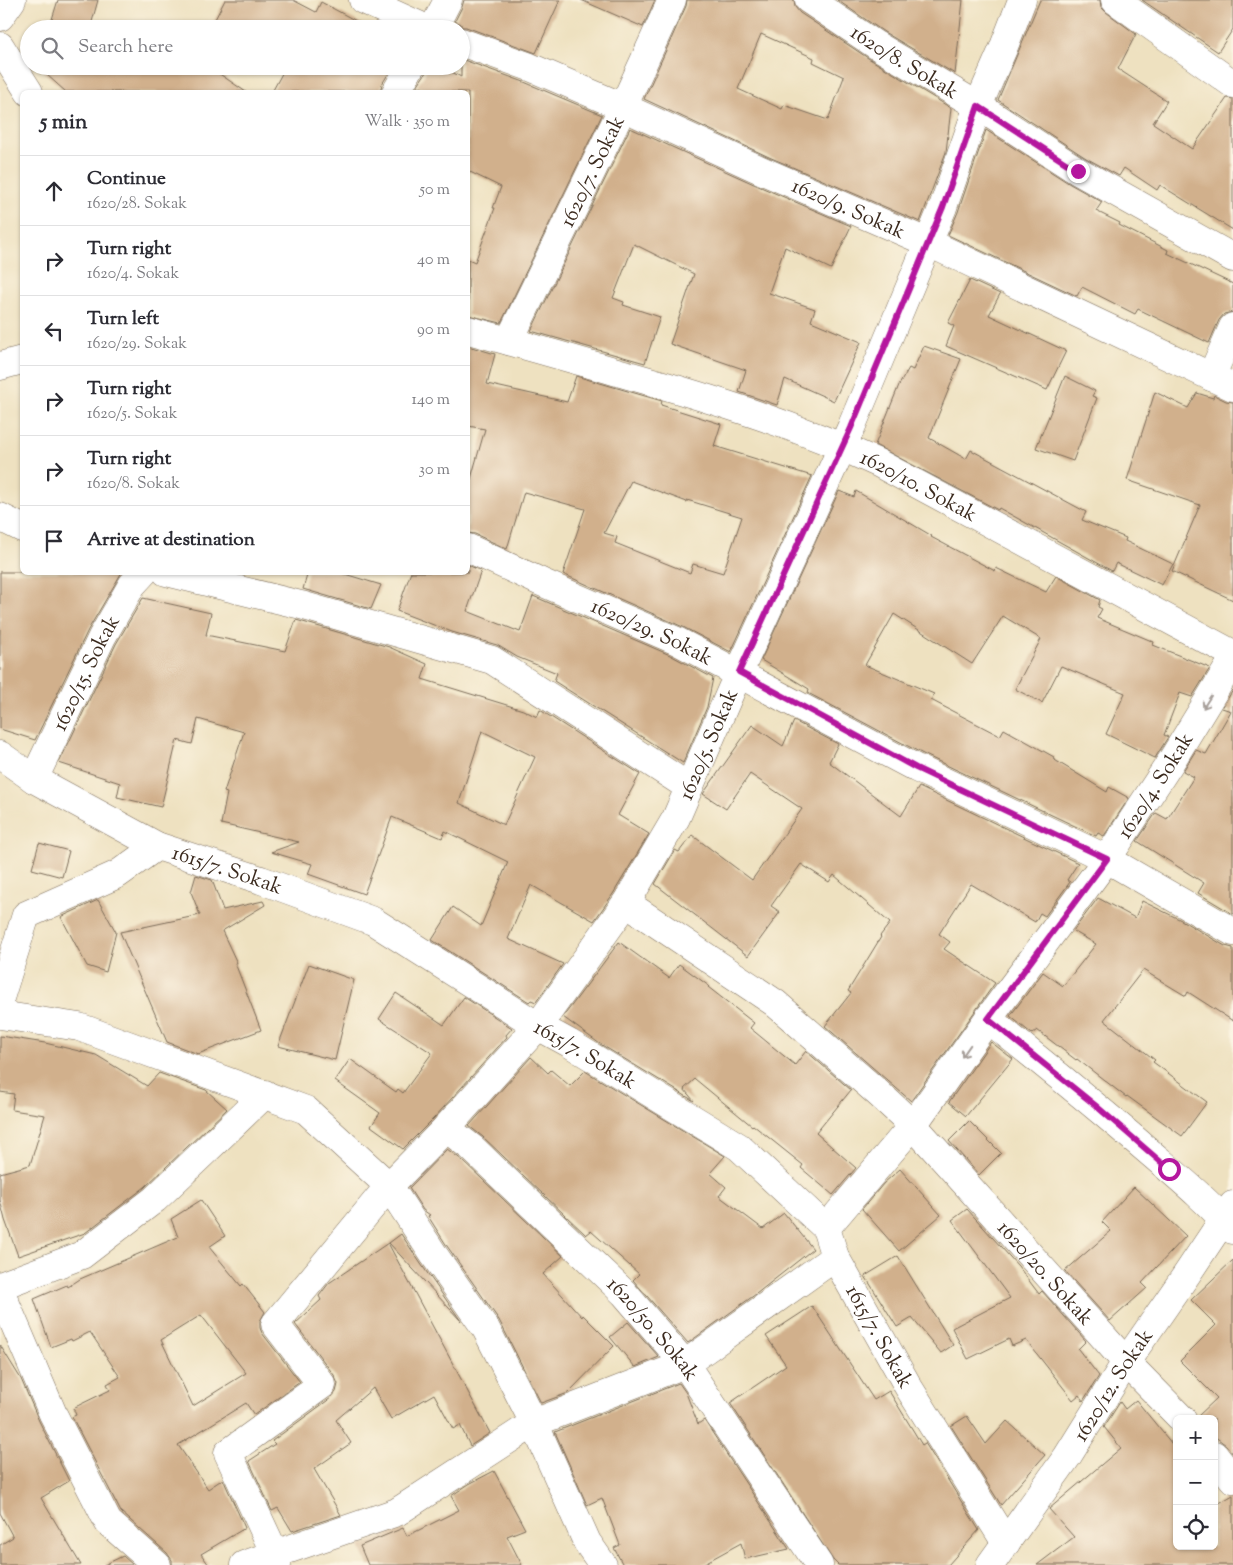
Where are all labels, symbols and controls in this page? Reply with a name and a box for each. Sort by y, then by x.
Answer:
street label: 1620/8. Sokak [843,19,964,108]
search box [20,20,470,75]
icon: search [38,34,66,62]
text: Search here [78,34,173,61]
text: 5 min [40,108,87,138]
street label: 1620/7. Sokak [554,110,634,233]
text: Walk · 350 m [365,111,450,134]
route end [1067,160,1090,183]
text: Continue [87,166,166,193]
street label: 1620/9. Sokak [786,172,910,248]
icon: ahead [40,177,68,205]
text: 50 m [419,179,450,202]
text: 1620/28. Sokak [87,193,187,216]
text: Turn right [87,236,171,263]
icon: right [40,247,68,275]
text: 40 m [417,249,450,272]
text: 1620/4. Sokak [87,263,179,286]
text: Turn left [87,306,159,333]
icon: left [40,317,68,345]
text: 90 m [417,319,450,342]
text: 1620/29. Sokak [87,333,187,356]
text: Turn right [87,376,171,403]
icon: right [40,387,68,415]
text: 140 m [412,389,450,412]
text: 1620/5. Sokak [87,403,177,426]
street label: 1620/10. Sokak [855,444,982,531]
text: Turn right [87,446,171,473]
icon: right [40,457,68,485]
text: 30 m [419,459,450,482]
text: 1620/8. Sokak [87,473,180,496]
icon: arrive [40,527,68,555]
text: Arrive at destination [87,527,255,554]
street label: 1620/29. Sokak [585,592,718,675]
street label: 1620/15. Sokak [46,610,129,737]
street label: 1620/5. Sokak [672,684,747,806]
one-way arrow [1202,694,1212,708]
street label: 1620/4. Sokak [1111,727,1202,845]
street label: 1615/7. Sokak [168,839,287,904]
street label: 1615/7. Sokak [528,1013,642,1098]
one-way arrow [961,1044,971,1058]
route start [1158,1158,1181,1181]
street label: 1620/20. Sokak [989,1215,1100,1333]
street label: 1620/50. Sokak [599,1271,706,1388]
street label: 1615/7. Sokak [837,1280,920,1395]
street label: 1620/12. Sokak [1067,1323,1162,1448]
map controls [1173,1415,1218,1550]
button: + [1173,1415,1218,1460]
button: − [1173,1460,1218,1505]
button: locate [1173,1505,1218,1550]

